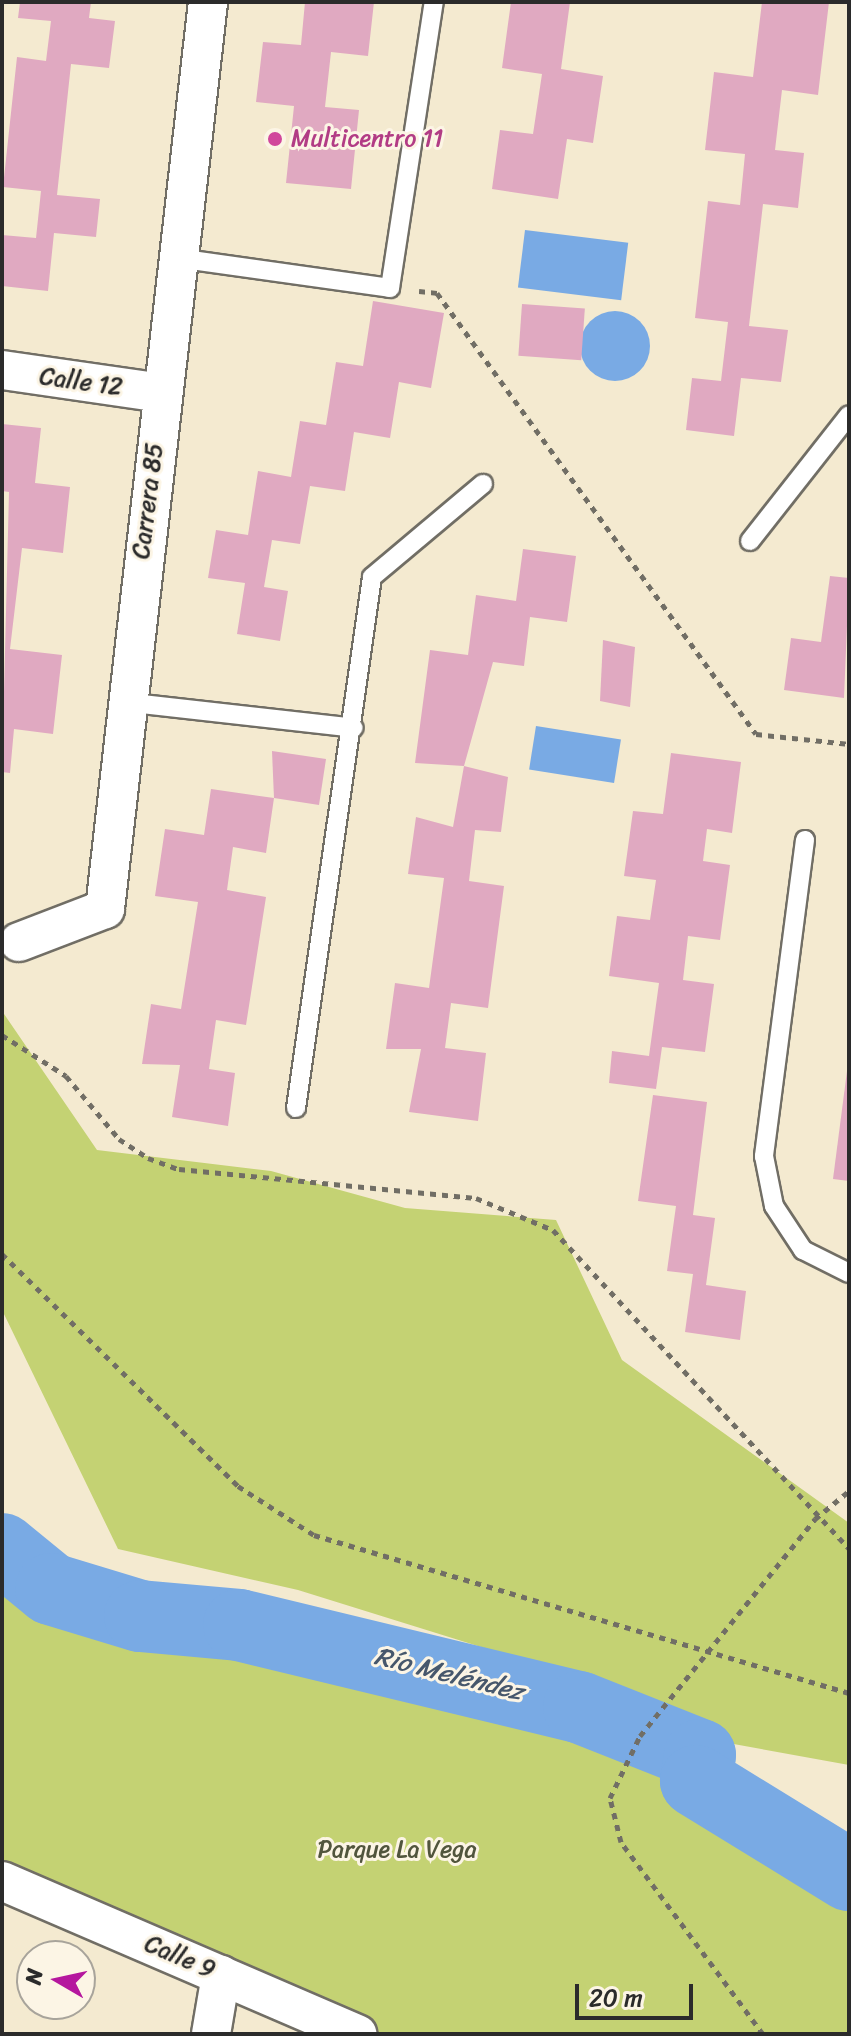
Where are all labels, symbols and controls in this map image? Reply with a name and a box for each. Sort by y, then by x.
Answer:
place label: Multicentro 11 [291,125,443,153]
marker: Multicentro 11 [266,130,284,148]
street label: Calle 12 [38,362,124,402]
street label: Carrera 85 [127,442,169,560]
water label: Río Meléndez [372,1641,526,1707]
park label: Parque La Vega [318,1836,476,1864]
street label: Calle 9 [140,1929,220,1985]
north arrow [16,1940,96,2020]
text: N [13,1966,54,1987]
scale bar [579,1968,697,2018]
text: 20 m [589,1977,643,2019]

